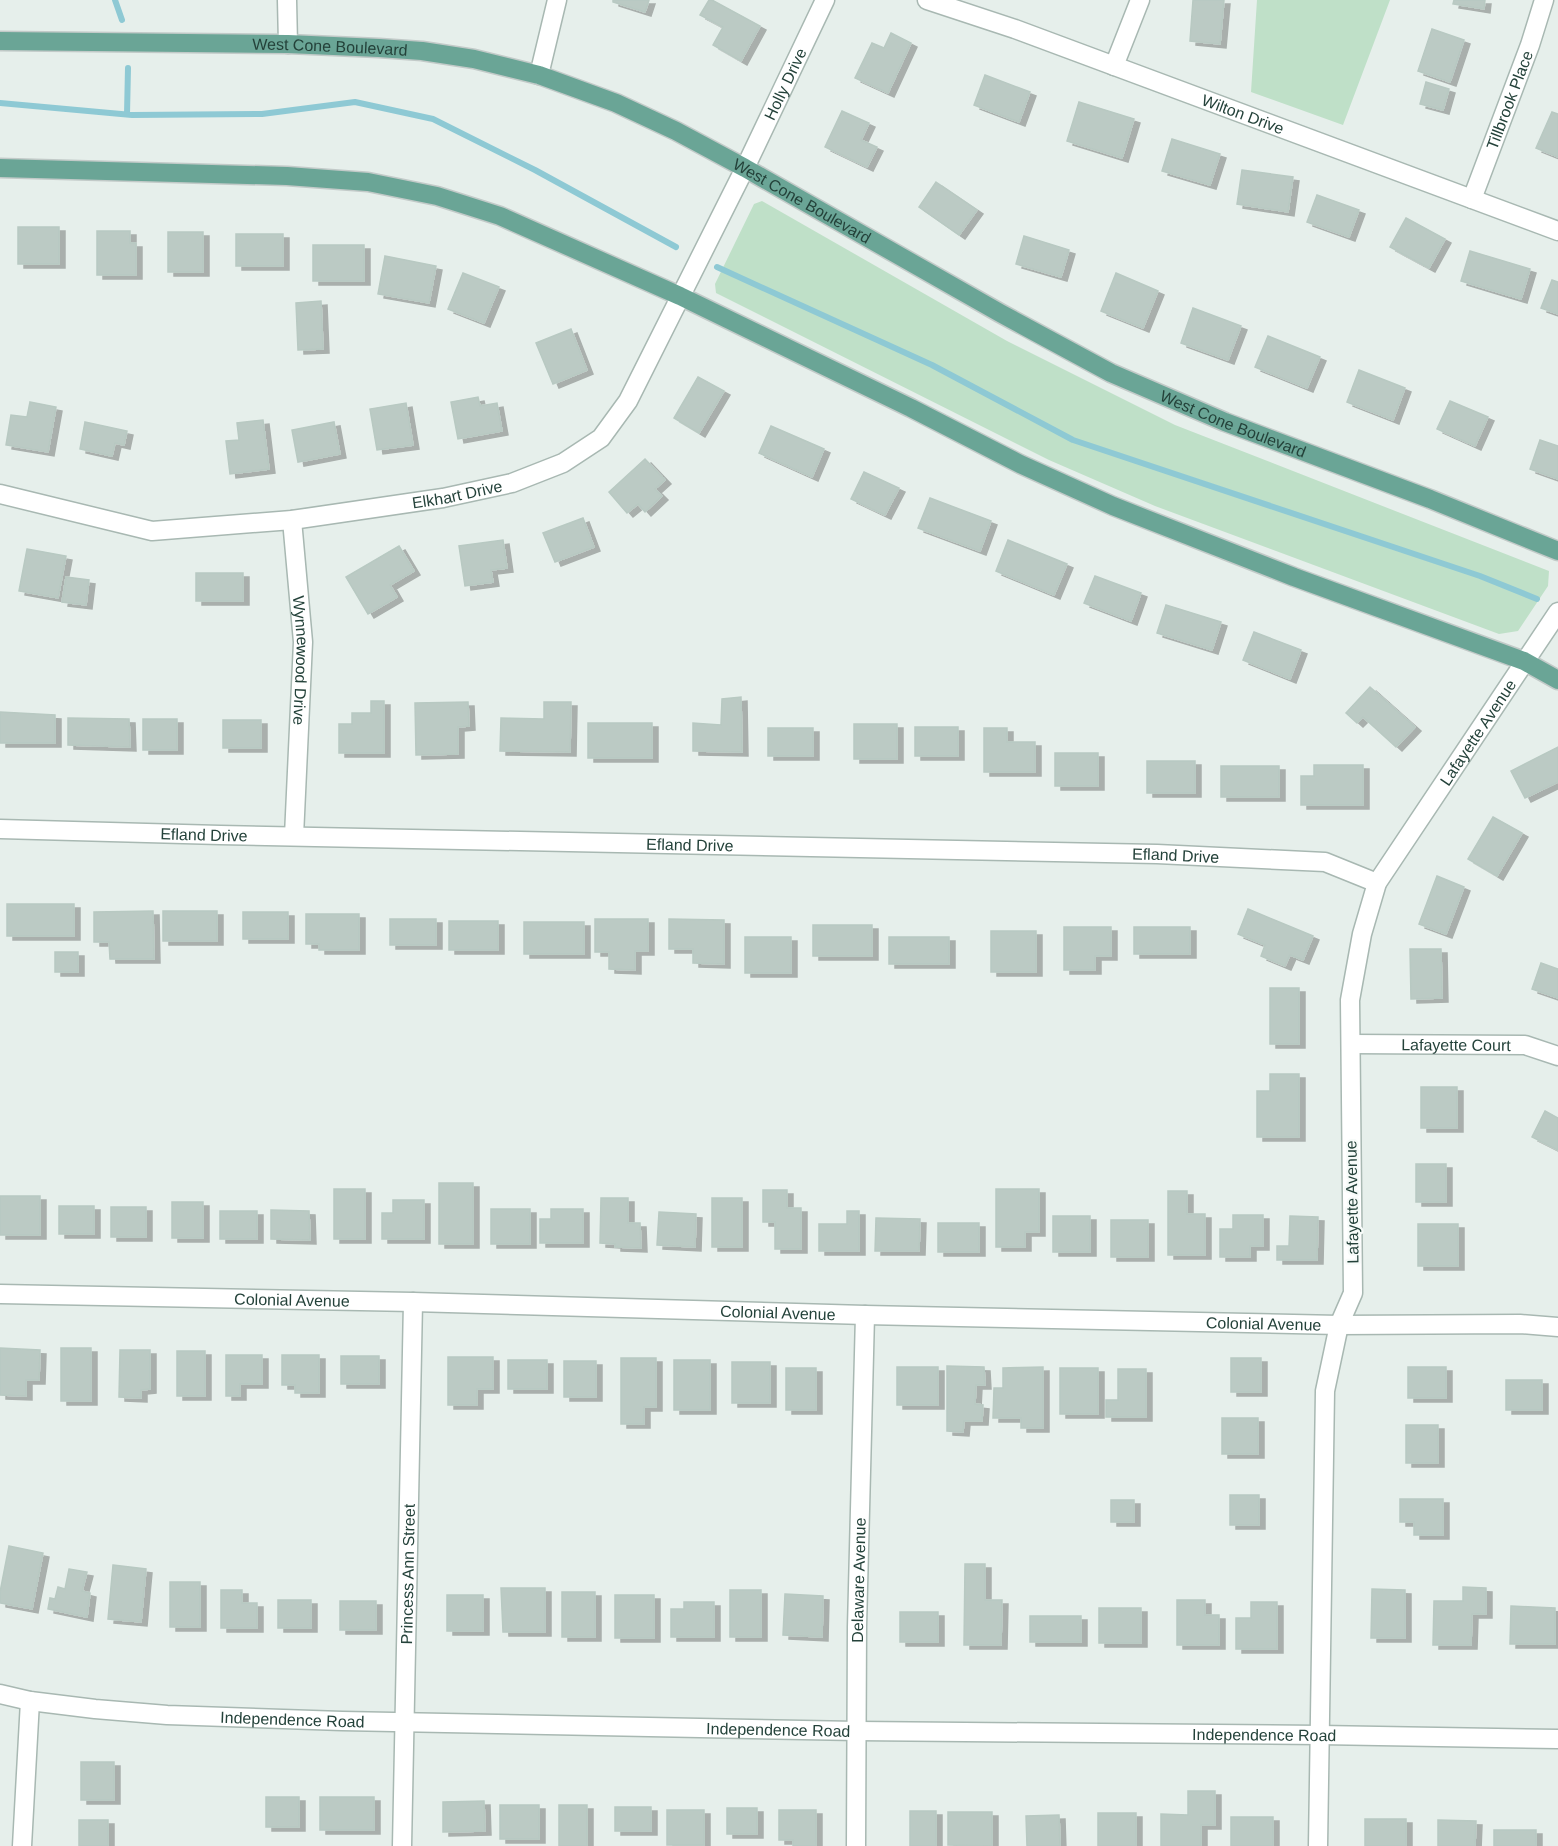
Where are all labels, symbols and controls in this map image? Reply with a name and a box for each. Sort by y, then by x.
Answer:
street label: West Cone Boulevard [252,35,408,58]
street label: Holly Drive [761,45,809,123]
street label: Tillbrook Place [1483,48,1536,152]
street label: Wilton Drive [1200,91,1287,137]
street label: West Cone Boulevard [730,155,874,246]
street label: West Cone Boulevard [1158,387,1308,460]
street label: Elkhart Drive [411,477,504,511]
street label: Wynnewood Drive [290,595,312,726]
street label: Lafayette Avenue [1436,676,1519,788]
street label: Efland Drive [160,825,248,844]
street label: Efland Drive [646,835,734,854]
street label: Efland Drive [1132,845,1220,865]
street label: Lafayette Court [1401,1036,1511,1053]
street label: Lafayette Avenue [1342,1140,1362,1264]
street label: Colonial Avenue [234,1290,350,1309]
street label: Colonial Avenue [720,1302,836,1323]
street label: Colonial Avenue [1206,1314,1322,1333]
street label: Princess Ann Street [398,1503,417,1645]
street label: Delaware Avenue [848,1517,868,1643]
street label: Independence Road [220,1708,365,1730]
street label: Independence Road [706,1720,851,1739]
street label: Independence Road [1192,1725,1337,1744]

